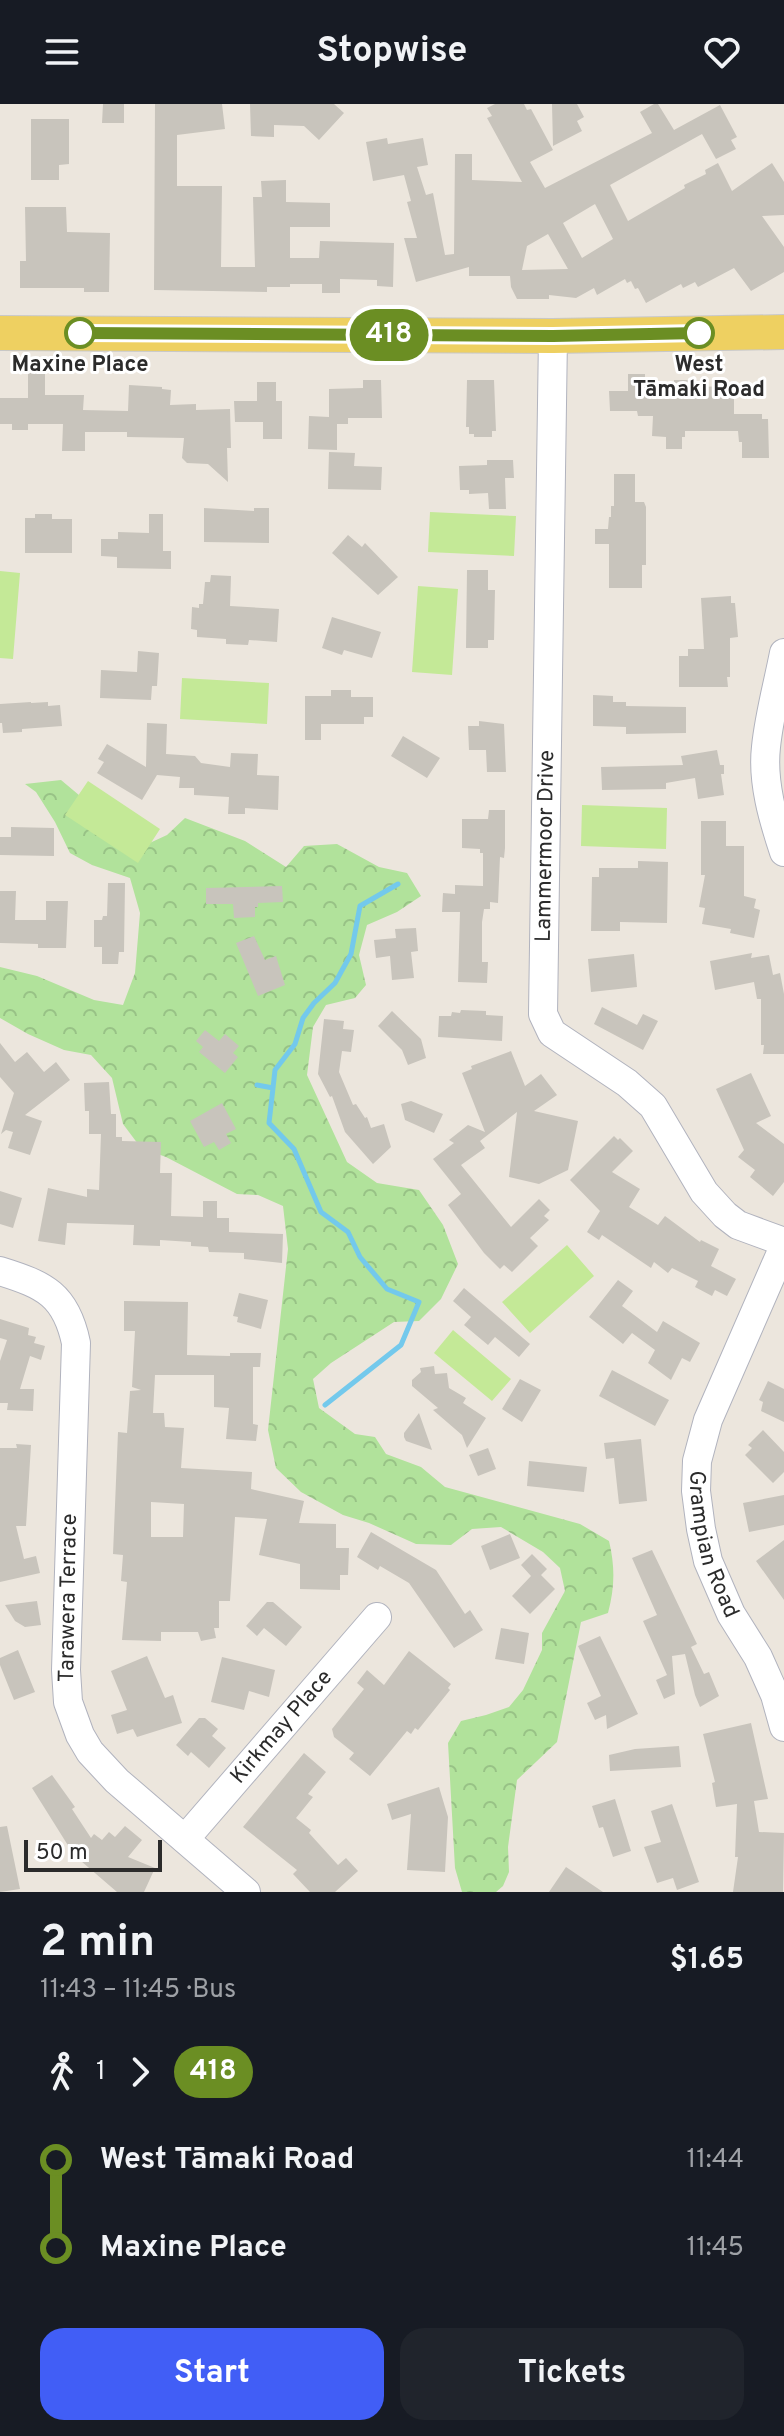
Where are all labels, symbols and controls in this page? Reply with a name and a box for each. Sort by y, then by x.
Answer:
text: Stopwise [317,29,467,75]
icon: menu [40,30,84,74]
icon: heart [700,30,744,74]
line badge: 418 [343,309,435,361]
text: 418 [366,317,412,353]
marker: Maxine Place [65,318,95,348]
marker: West Tāmaki Road [684,318,714,348]
place label: Maxine Place [12,352,149,379]
place label: West Tāmaki Road [633,352,765,404]
street label: Lammermoor Drive [531,750,561,942]
street label: Grampian Road [682,1470,745,1622]
street label: Tarawera Terrace [54,1513,84,1683]
street label: Kirkmay Place [225,1664,339,1790]
scale bar [24,1836,162,1872]
text: 50 m [36,1840,88,1867]
text: 2 min [40,1916,155,1972]
text: $1.65 [670,1942,744,1979]
text: 11:43 – 11:45 · Bus [40,1974,236,2007]
icon: walk [40,2050,84,2094]
icon: forward [118,2050,162,2094]
text: 418 [190,2054,237,2090]
text: 1 [96,2056,106,2089]
text: West Tāmaki Road [100,2142,354,2179]
text: 11:44 [686,2144,744,2177]
text: Maxine Place [100,2230,287,2267]
text: 11:45 [686,2232,744,2265]
button: Start [40,2328,384,2420]
button: Tickets [400,2328,744,2420]

